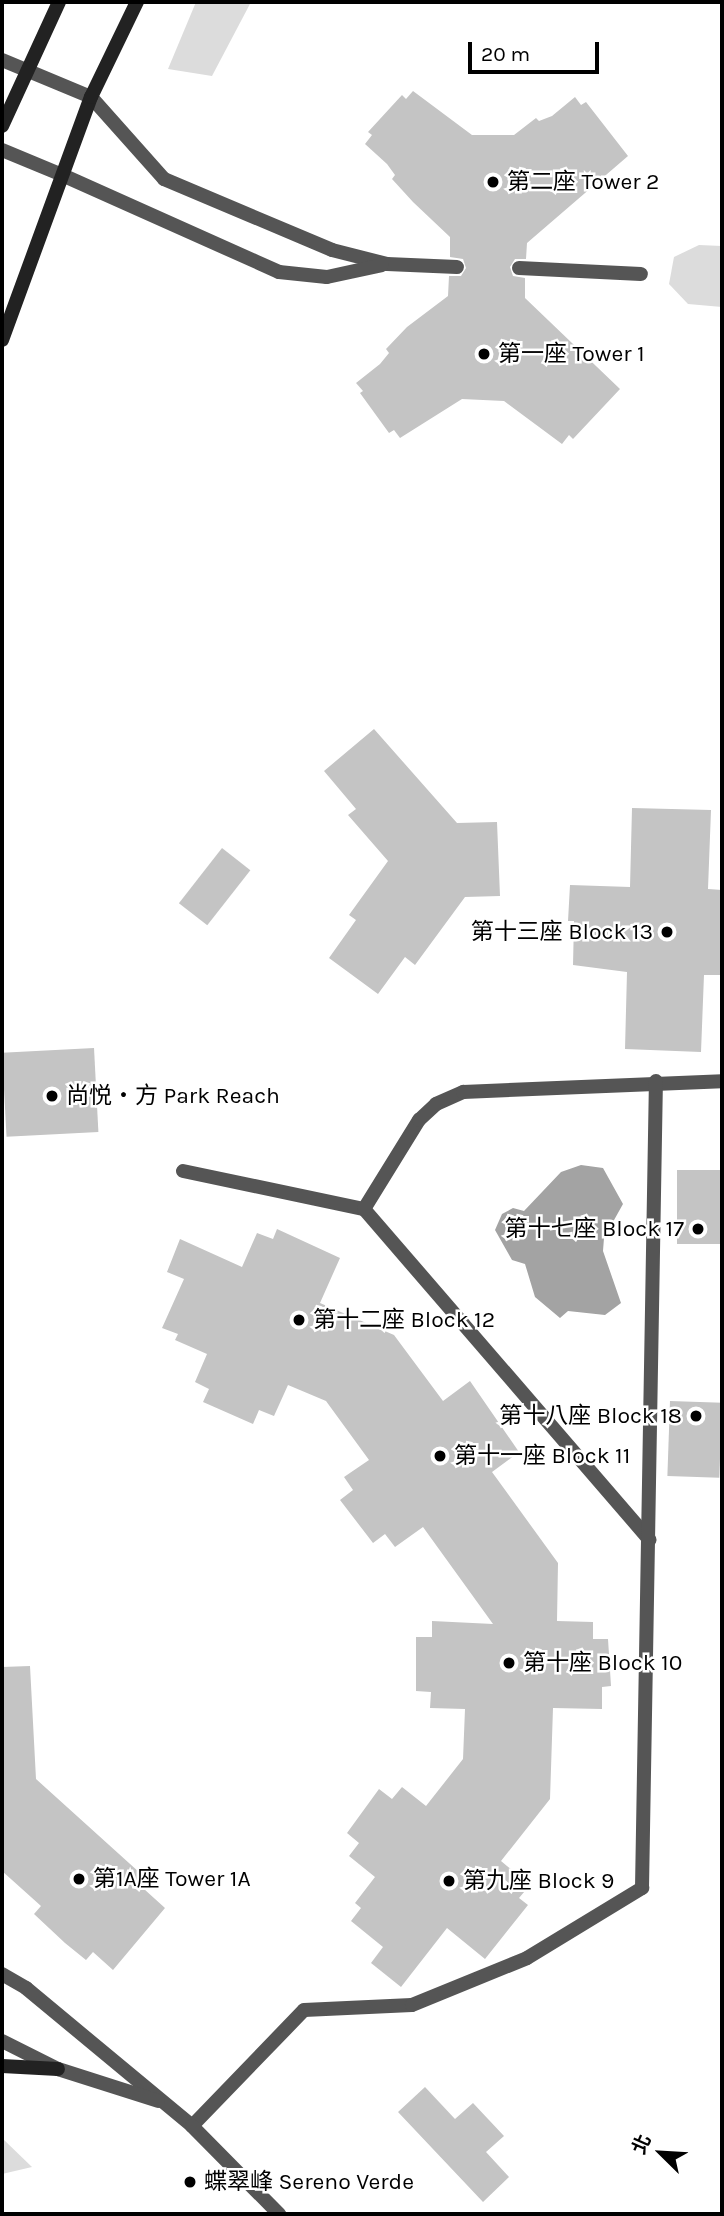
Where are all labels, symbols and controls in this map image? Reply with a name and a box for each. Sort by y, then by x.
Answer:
scale bar [472,28,603,72]
text: 20 m [481,42,530,66]
place label: 第二座 Tower 2 [507,168,659,196]
marker: 第二座 Tower 2 [485,174,501,190]
place label: 第一座 Tower 1 [498,340,645,368]
marker: 第一座 Tower 1 [476,346,492,362]
place label: 第十三座 Block 13 [471,918,653,946]
marker: 第十三座 Block 13 [659,924,675,940]
place label: 尚悦‧方 Park Reach [66,1082,280,1110]
marker: 尚悦‧方 Park Reach [44,1088,60,1104]
place label: 第十七座 Block 17 [505,1215,684,1243]
marker: 第十七座 Block 17 [690,1221,706,1237]
place label: 第十二座 Block 12 [313,1306,495,1334]
marker: 第十二座 Block 12 [291,1312,307,1328]
place label: 第十八座 Block 18 [499,1402,682,1430]
marker: 第十八座 Block 18 [688,1408,704,1424]
place label: 第十一座 Block 11 [454,1442,630,1470]
marker: 第十一座 Block 11 [432,1448,448,1464]
place label: 第十座 Block 10 [523,1649,682,1677]
marker: 第十座 Block 10 [501,1655,517,1671]
place label: 第1A座 Tower 1A [93,1865,251,1893]
place label: 第九座 Block 9 [463,1867,614,1895]
marker: 第1A座 Tower 1A [71,1871,87,1887]
marker: 第九座 Block 9 [441,1873,457,1889]
north arrow [626,2118,696,2188]
text: 北 [628,2131,656,2158]
place label: 蝶翠峰 Sereno Verde [204,2168,414,2196]
marker: 蝶翠峰 Sereno Verde [182,2174,198,2190]

